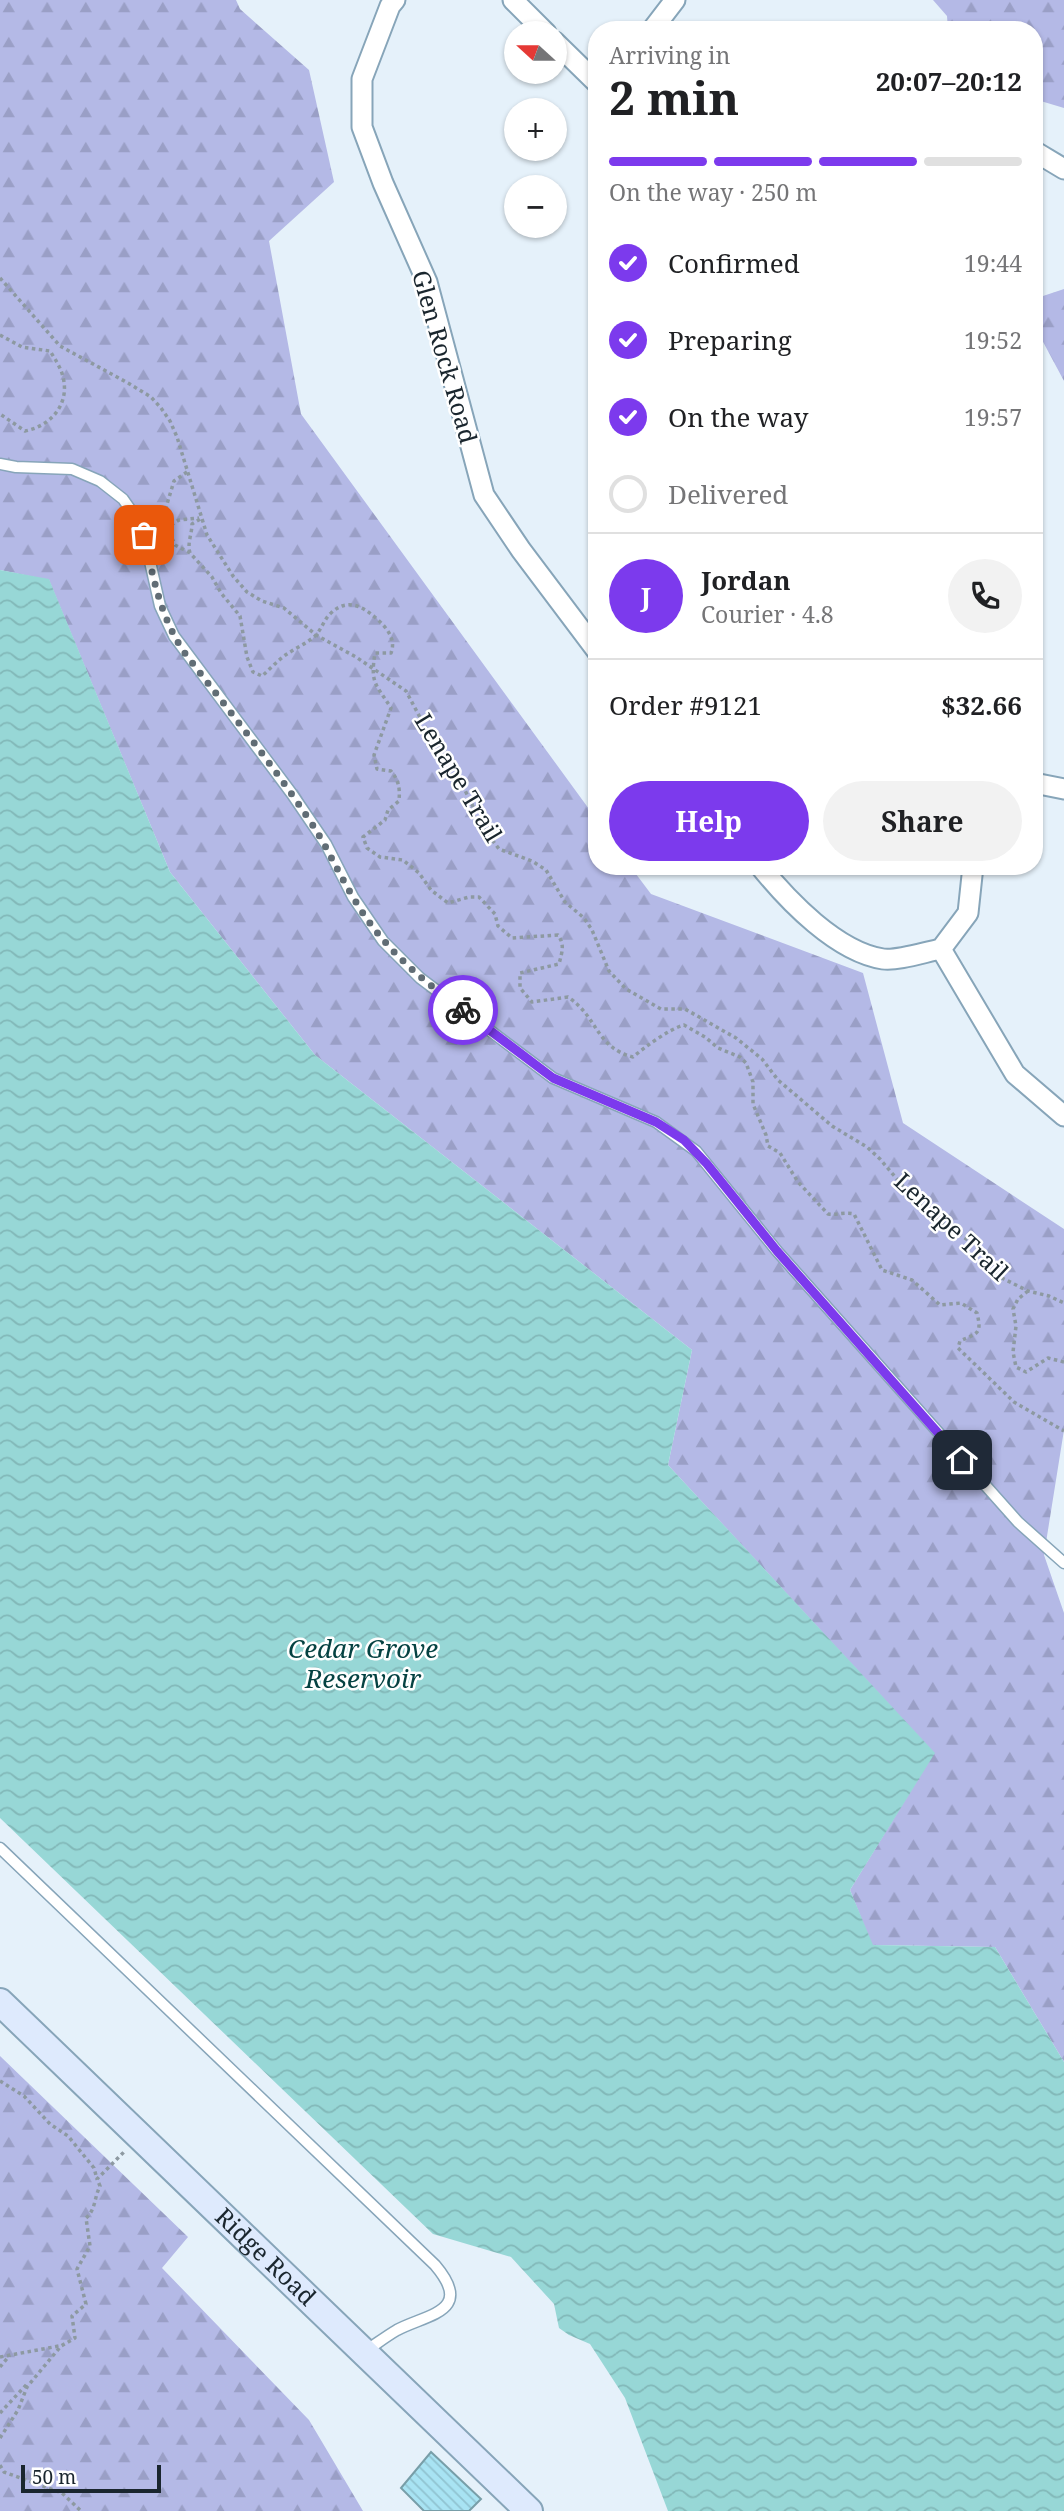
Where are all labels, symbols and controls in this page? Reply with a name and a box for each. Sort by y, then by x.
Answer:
north arrow [504,21,567,84]
map controls [504,21,567,238]
text: Arriving in [609,39,730,71]
text: 20:07–20:12 [876,63,1022,99]
text: 2 min [609,66,739,128]
button: + [504,98,567,161]
button: − [504,175,567,238]
text: On the way · 250 m [609,176,817,208]
icon: check [609,244,647,282]
text: Confirmed [668,245,800,281]
text: 19:44 [964,247,1022,279]
street label: Glen Rock Road [405,266,486,447]
icon: check [609,321,647,359]
text: Preparing [668,322,792,358]
text: 19:52 [964,324,1022,356]
icon: check [609,398,647,436]
text: On the way [668,399,808,435]
text: 19:57 [964,401,1022,433]
text: Delivered [668,476,788,512]
pin [114,505,174,565]
icon: bag [125,516,163,554]
button: phone [948,559,1022,633]
text: Jordan [701,562,791,598]
text: J [641,578,651,614]
text: Courier · 4.8 [701,598,834,630]
text: Order #9121 [609,687,762,723]
text: $32.66 [941,687,1022,723]
street label: Lenape Trail [408,707,511,848]
button: Help [609,781,809,861]
button: Share [823,781,1022,861]
courier [428,975,498,1045]
icon: bike [444,991,482,1029]
street label: Lenape Trail [888,1164,1017,1288]
pin [932,1430,992,1490]
icon: home [943,1441,981,1479]
water label: Cedar Grove Reservoir [288,1630,438,1696]
street label: Ridge Road [209,2200,324,2313]
scale bar [21,2462,161,2494]
text: 50 m [32,2464,76,2490]

